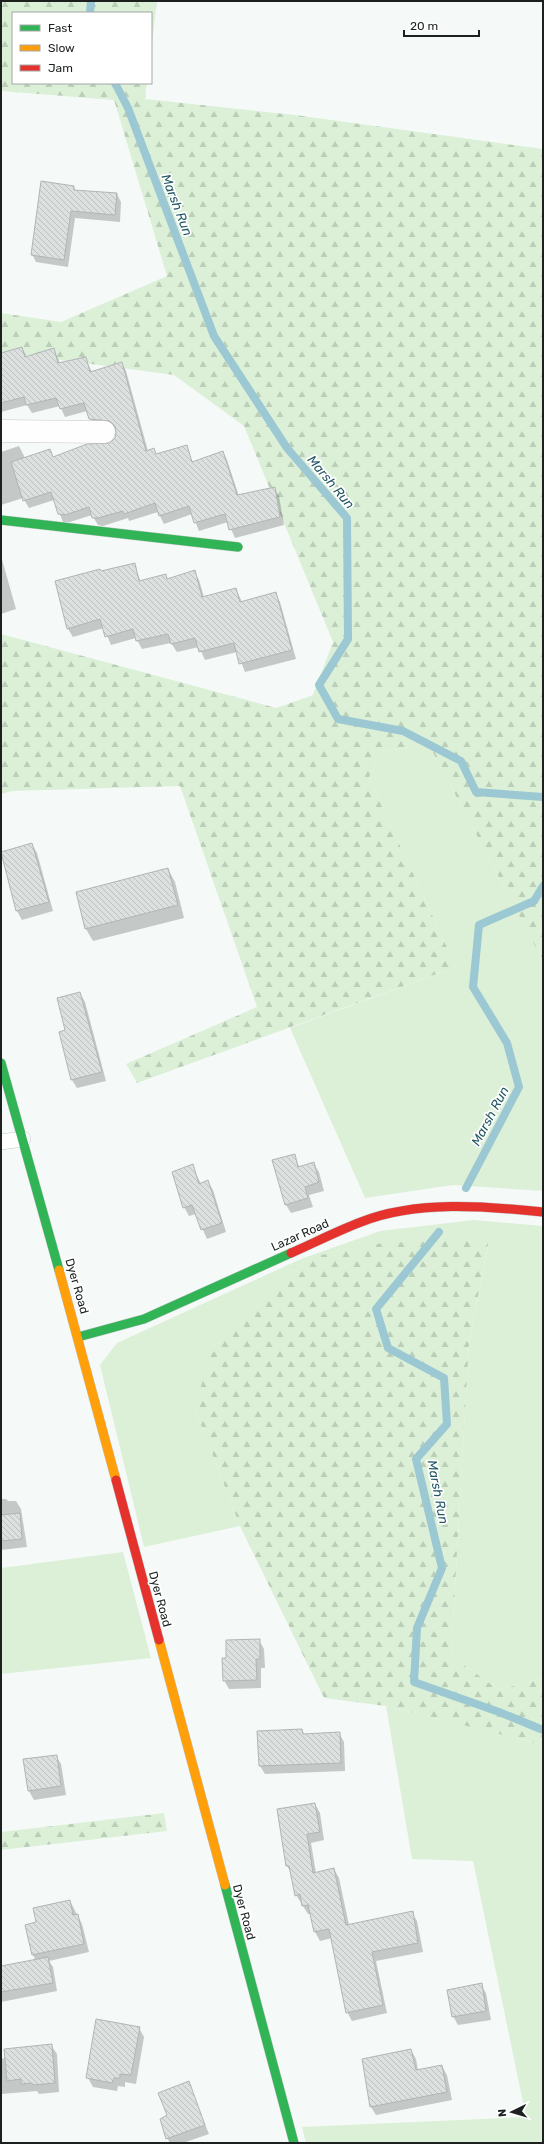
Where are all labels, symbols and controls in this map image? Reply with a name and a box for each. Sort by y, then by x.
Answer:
legend [12,12,152,84]
scale bar [404,12,479,38]
text: 20 m [410,19,438,33]
text: Fast [48,21,72,35]
text: Slow [48,41,75,55]
text: Jam [48,61,73,75]
water label: Marsh Run [158,172,196,238]
water label: Marsh Run [304,452,358,512]
water label: Marsh Run [468,1084,512,1148]
street label: Lazar Road [269,1216,331,1254]
street label: Dyer Road [62,1257,92,1315]
water label: Marsh Run [424,1459,452,1525]
street label: Dyer Road [146,1570,174,1628]
street label: Dyer Road [230,1883,258,1941]
north arrow [492,2092,532,2132]
text: N [496,2108,509,2117]

